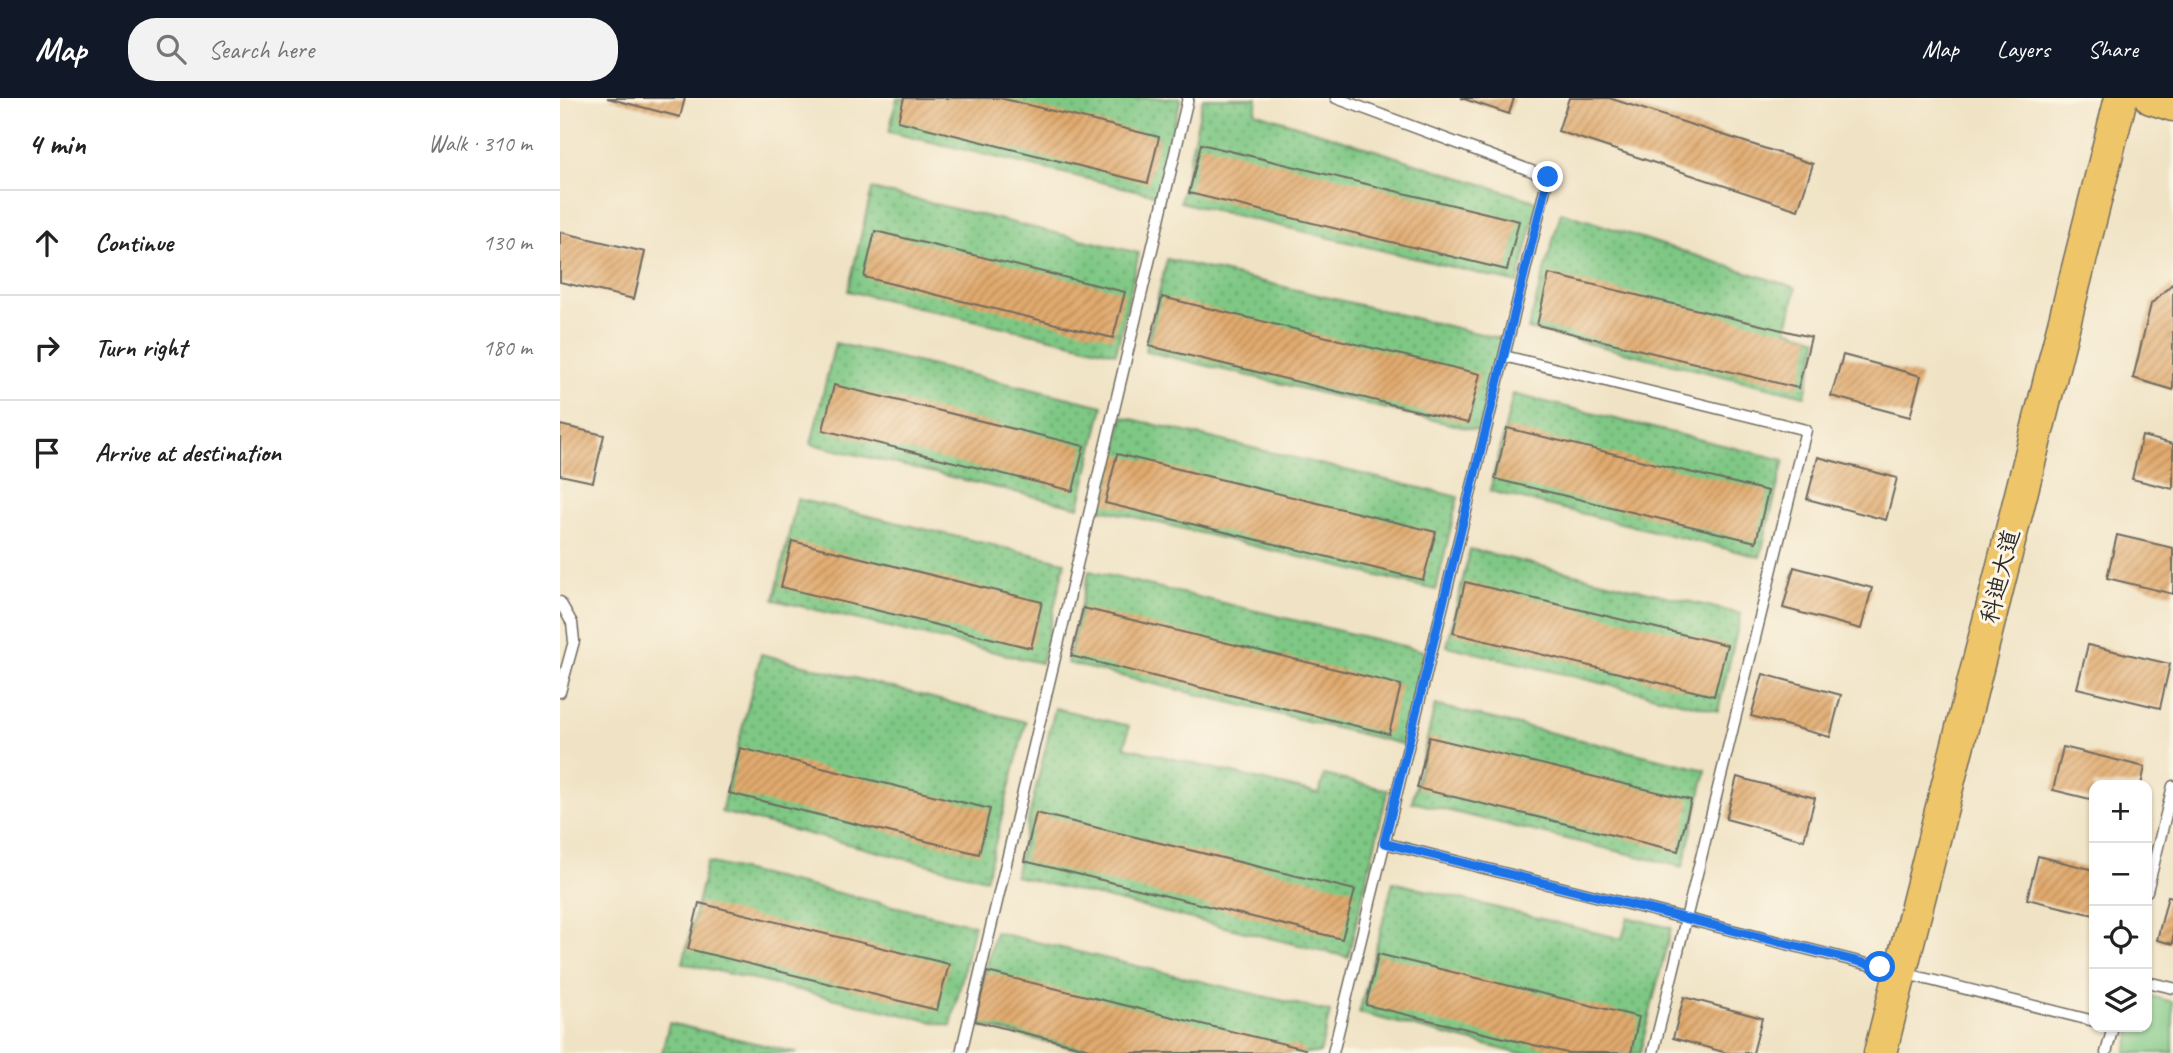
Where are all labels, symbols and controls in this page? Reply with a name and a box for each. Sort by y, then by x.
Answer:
search box [128,18,618,81]
text: Map [35,28,86,70]
icon: search [152,30,190,68]
text: Search here [208,33,314,66]
text: Map [1922,34,1959,64]
text: Layers [1997,34,2050,64]
text: Share [2088,34,2138,64]
text: 4 min [28,125,85,163]
text: Walk · 310 m [428,129,532,158]
route end [1532,161,1563,192]
icon: ahead [28,224,66,262]
text: Continue [95,226,173,259]
text: 130 m [483,228,532,257]
icon: right [28,329,66,367]
text: Turn right [95,331,186,364]
text: 180 m [483,333,532,362]
icon: arrive [28,434,66,472]
text: Arrive at destination [95,436,281,469]
street label: 科迪大道 [1974,526,2026,626]
map controls [2089,780,2152,1032]
button: + [2089,780,2152,843]
button: − [2089,843,2152,906]
button: locate [2089,906,2152,969]
route start [1864,951,1895,982]
button: layers [2089,969,2152,1032]

